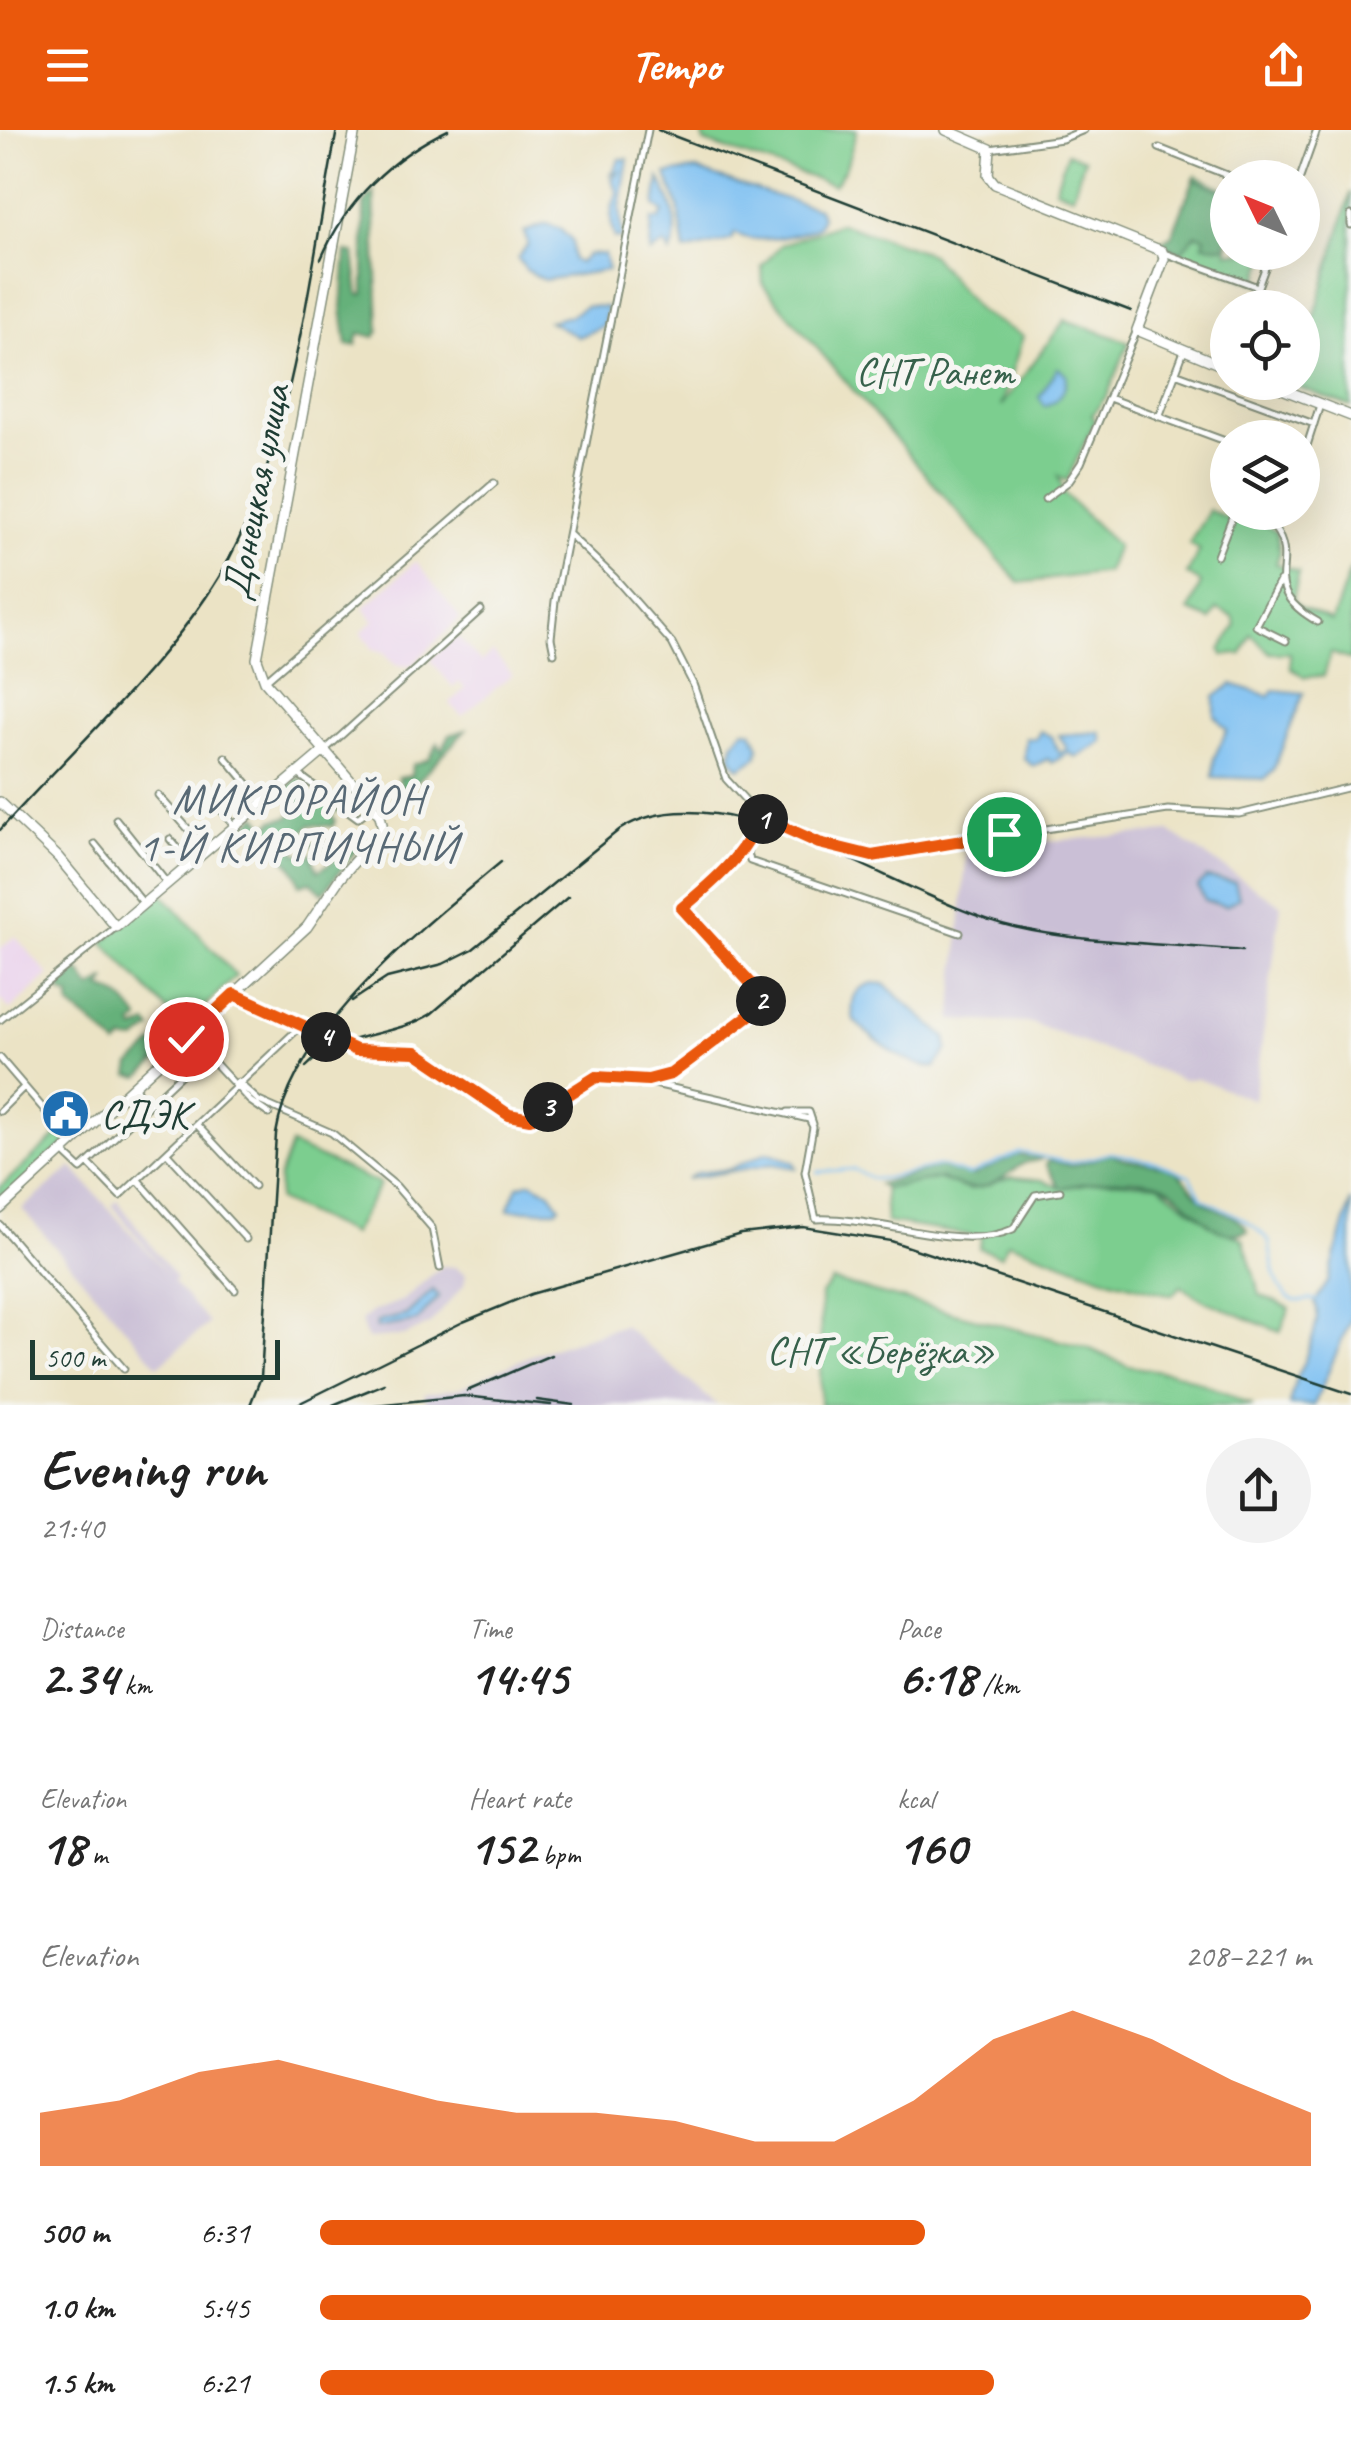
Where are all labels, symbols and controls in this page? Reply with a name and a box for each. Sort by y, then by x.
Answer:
text: Tempo [630,37,721,94]
icon: menu [40,38,95,93]
icon: share [1256,38,1311,93]
north arrow [1210,160,1320,270]
map controls [1210,160,1320,530]
button: locate [1210,290,1320,400]
park label: СНТ Ранет [856,347,1017,397]
street label: Донецкая улица [211,378,302,604]
button: layers [1210,420,1320,530]
district label: МИКРОРАЙОН 1-Й КИРПИЧНЫЙ [139,773,463,874]
pin [962,792,1047,877]
pin: 1 [738,794,788,844]
text: 1 [757,801,769,836]
icon: arrive [977,807,1032,862]
pin: 2 [736,976,786,1026]
text: 2 [755,983,767,1018]
pin [144,997,229,1082]
icon: check [159,1012,214,1067]
pin: 4 [301,1012,351,1062]
text: 4 [320,1019,332,1054]
pin: 3 [523,1082,573,1132]
public building icon: СДЭК [40,1088,92,1140]
text: 3 [542,1089,554,1124]
place label: СДЭК [101,1090,197,1140]
park label: СНТ «Берёзка» [767,1326,995,1376]
scale bar [30,1335,280,1380]
text: 500 m [45,1340,105,1375]
text: Evening run [40,1434,265,1504]
button: share [1206,1438,1311,1543]
text: 21:40 [40,1507,104,1548]
text: Distance [40,1611,124,1646]
text: Time [469,1611,512,1646]
text: Pace [897,1611,940,1646]
text: 2.34 [40,1646,117,1709]
text: 14:45 [469,1646,568,1709]
text: 6:18 [897,1646,976,1709]
text: km [117,1667,152,1702]
text: /km [976,1667,1019,1702]
text: Elevation [40,1781,126,1816]
text: Heart rate [469,1781,571,1816]
text: kcal [897,1781,934,1816]
text: 18 [40,1816,85,1879]
text: 152 [469,1816,535,1879]
text: 160 [897,1816,966,1879]
text: m [85,1837,107,1872]
text: bpm [535,1837,581,1872]
text: Elevation [40,1935,138,1976]
text: 208–221 m [1185,1935,1311,1976]
text: 500 m [40,2212,109,2253]
text: 6:31 [200,2212,250,2253]
text: 1.0 km [40,2287,114,2328]
text: 5:45 [200,2287,250,2328]
text: 1.5 km [40,2362,114,2403]
text: 6:21 [200,2362,250,2403]

